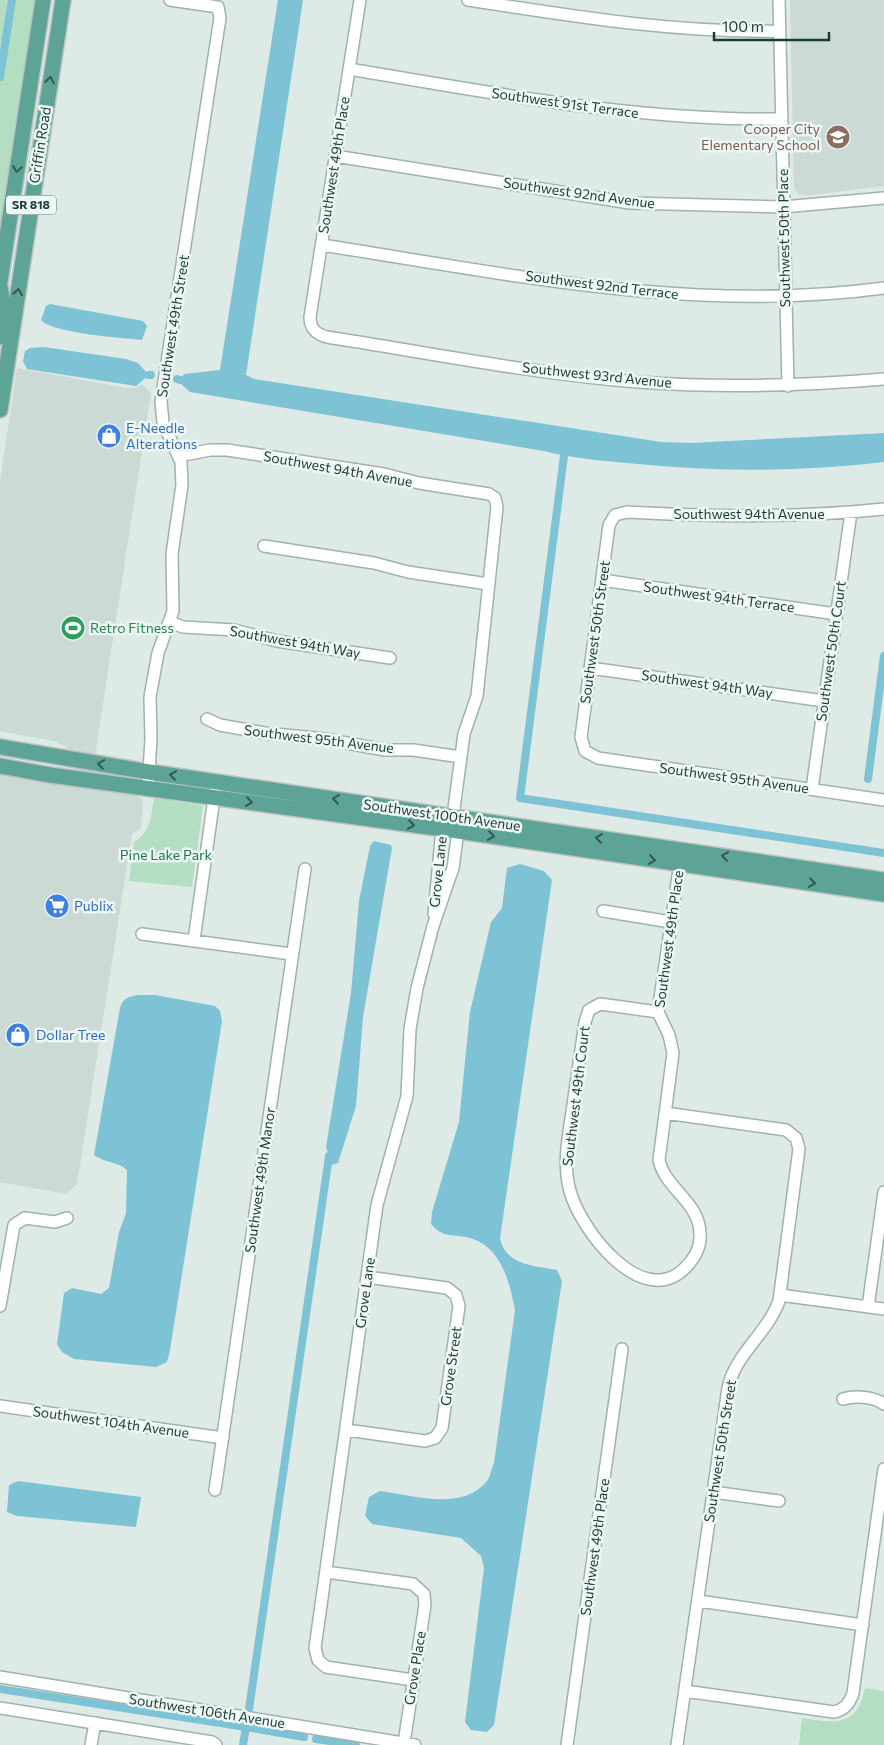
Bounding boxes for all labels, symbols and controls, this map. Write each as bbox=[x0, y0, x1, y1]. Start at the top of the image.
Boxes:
scale bar bbox=[714, 10, 829, 42]
text: 100 m bbox=[722, 17, 764, 35]
one-way arrow bbox=[45, 75, 55, 84]
street label: Southwest 91st Terrace bbox=[490, 84, 640, 121]
street label: Southwest 49th Place bbox=[314, 95, 353, 235]
street label: Griffin Road bbox=[25, 105, 54, 184]
place label: Cooper City Elementary School bbox=[701, 120, 820, 153]
school or university icon: Cooper City Elementary School bbox=[825, 124, 851, 150]
one-way arrow bbox=[12, 166, 23, 174]
street label: Southwest 50th Place bbox=[774, 169, 793, 307]
street label: Southwest 92nd Avenue bbox=[502, 173, 656, 212]
road number: SR 818 bbox=[6, 196, 56, 214]
street label: Southwest 49th Street bbox=[153, 253, 192, 398]
street label: Southwest 92nd Terrace bbox=[525, 267, 680, 302]
one-way arrow bbox=[12, 288, 22, 297]
street label: Southwest 93rd Avenue bbox=[521, 358, 673, 391]
place label: E-Needle Alterations bbox=[126, 419, 197, 452]
shop icon: E-Needle Alterations bbox=[96, 423, 122, 449]
street label: Southwest 94th Avenue bbox=[262, 447, 414, 490]
street label: Southwest 94th Avenue bbox=[673, 505, 825, 522]
street label: Southwest 50th Street bbox=[576, 559, 613, 705]
street label: Southwest 94th Terrace bbox=[642, 577, 796, 616]
street label: Southwest 50th Court bbox=[812, 579, 849, 722]
sports icon: Retro Fitness bbox=[60, 615, 86, 641]
place label: Retro Fitness bbox=[90, 619, 174, 636]
street label: Southwest 94th Way bbox=[228, 622, 362, 661]
street label: Southwest 94th Way bbox=[640, 666, 774, 701]
street label: Southwest 95th Avenue bbox=[243, 721, 395, 756]
street label: Southwest 95th Avenue bbox=[658, 759, 810, 796]
one-way arrow bbox=[97, 760, 106, 770]
one-way arrow bbox=[168, 770, 176, 781]
one-way arrow bbox=[331, 794, 339, 805]
street label: Southwest 100th Avenue bbox=[362, 795, 522, 834]
one-way arrow bbox=[244, 797, 253, 807]
one-way arrow bbox=[407, 819, 416, 829]
one-way arrow bbox=[487, 830, 495, 841]
one-way arrow bbox=[595, 833, 604, 843]
street label: Grove Lane bbox=[425, 836, 450, 908]
park label: Pine Lake Park bbox=[120, 846, 213, 863]
one-way arrow bbox=[721, 852, 730, 862]
one-way arrow bbox=[647, 854, 656, 864]
street label: Southwest 49th Place bbox=[650, 869, 687, 1009]
one-way arrow bbox=[808, 878, 817, 888]
supermarket icon: Publix bbox=[44, 893, 70, 919]
place label: Publix bbox=[74, 897, 114, 914]
shop icon: Dollar Tree bbox=[5, 1022, 31, 1048]
street label: Southwest 49th Court bbox=[558, 1024, 593, 1167]
place label: Dollar Tree bbox=[36, 1026, 105, 1043]
street label: Southwest 49th Manor bbox=[241, 1106, 278, 1254]
street label: Grove Lane bbox=[351, 1256, 378, 1330]
street label: Grove Street bbox=[436, 1325, 465, 1407]
street label: Southwest 50th Street bbox=[700, 1378, 739, 1524]
street label: Southwest 104th Avenue bbox=[32, 1402, 190, 1441]
street label: Southwest 49th Place bbox=[576, 1477, 613, 1617]
street label: Grove Place bbox=[400, 1630, 429, 1706]
street label: Southwest 106th Avenue bbox=[128, 1690, 286, 1731]

